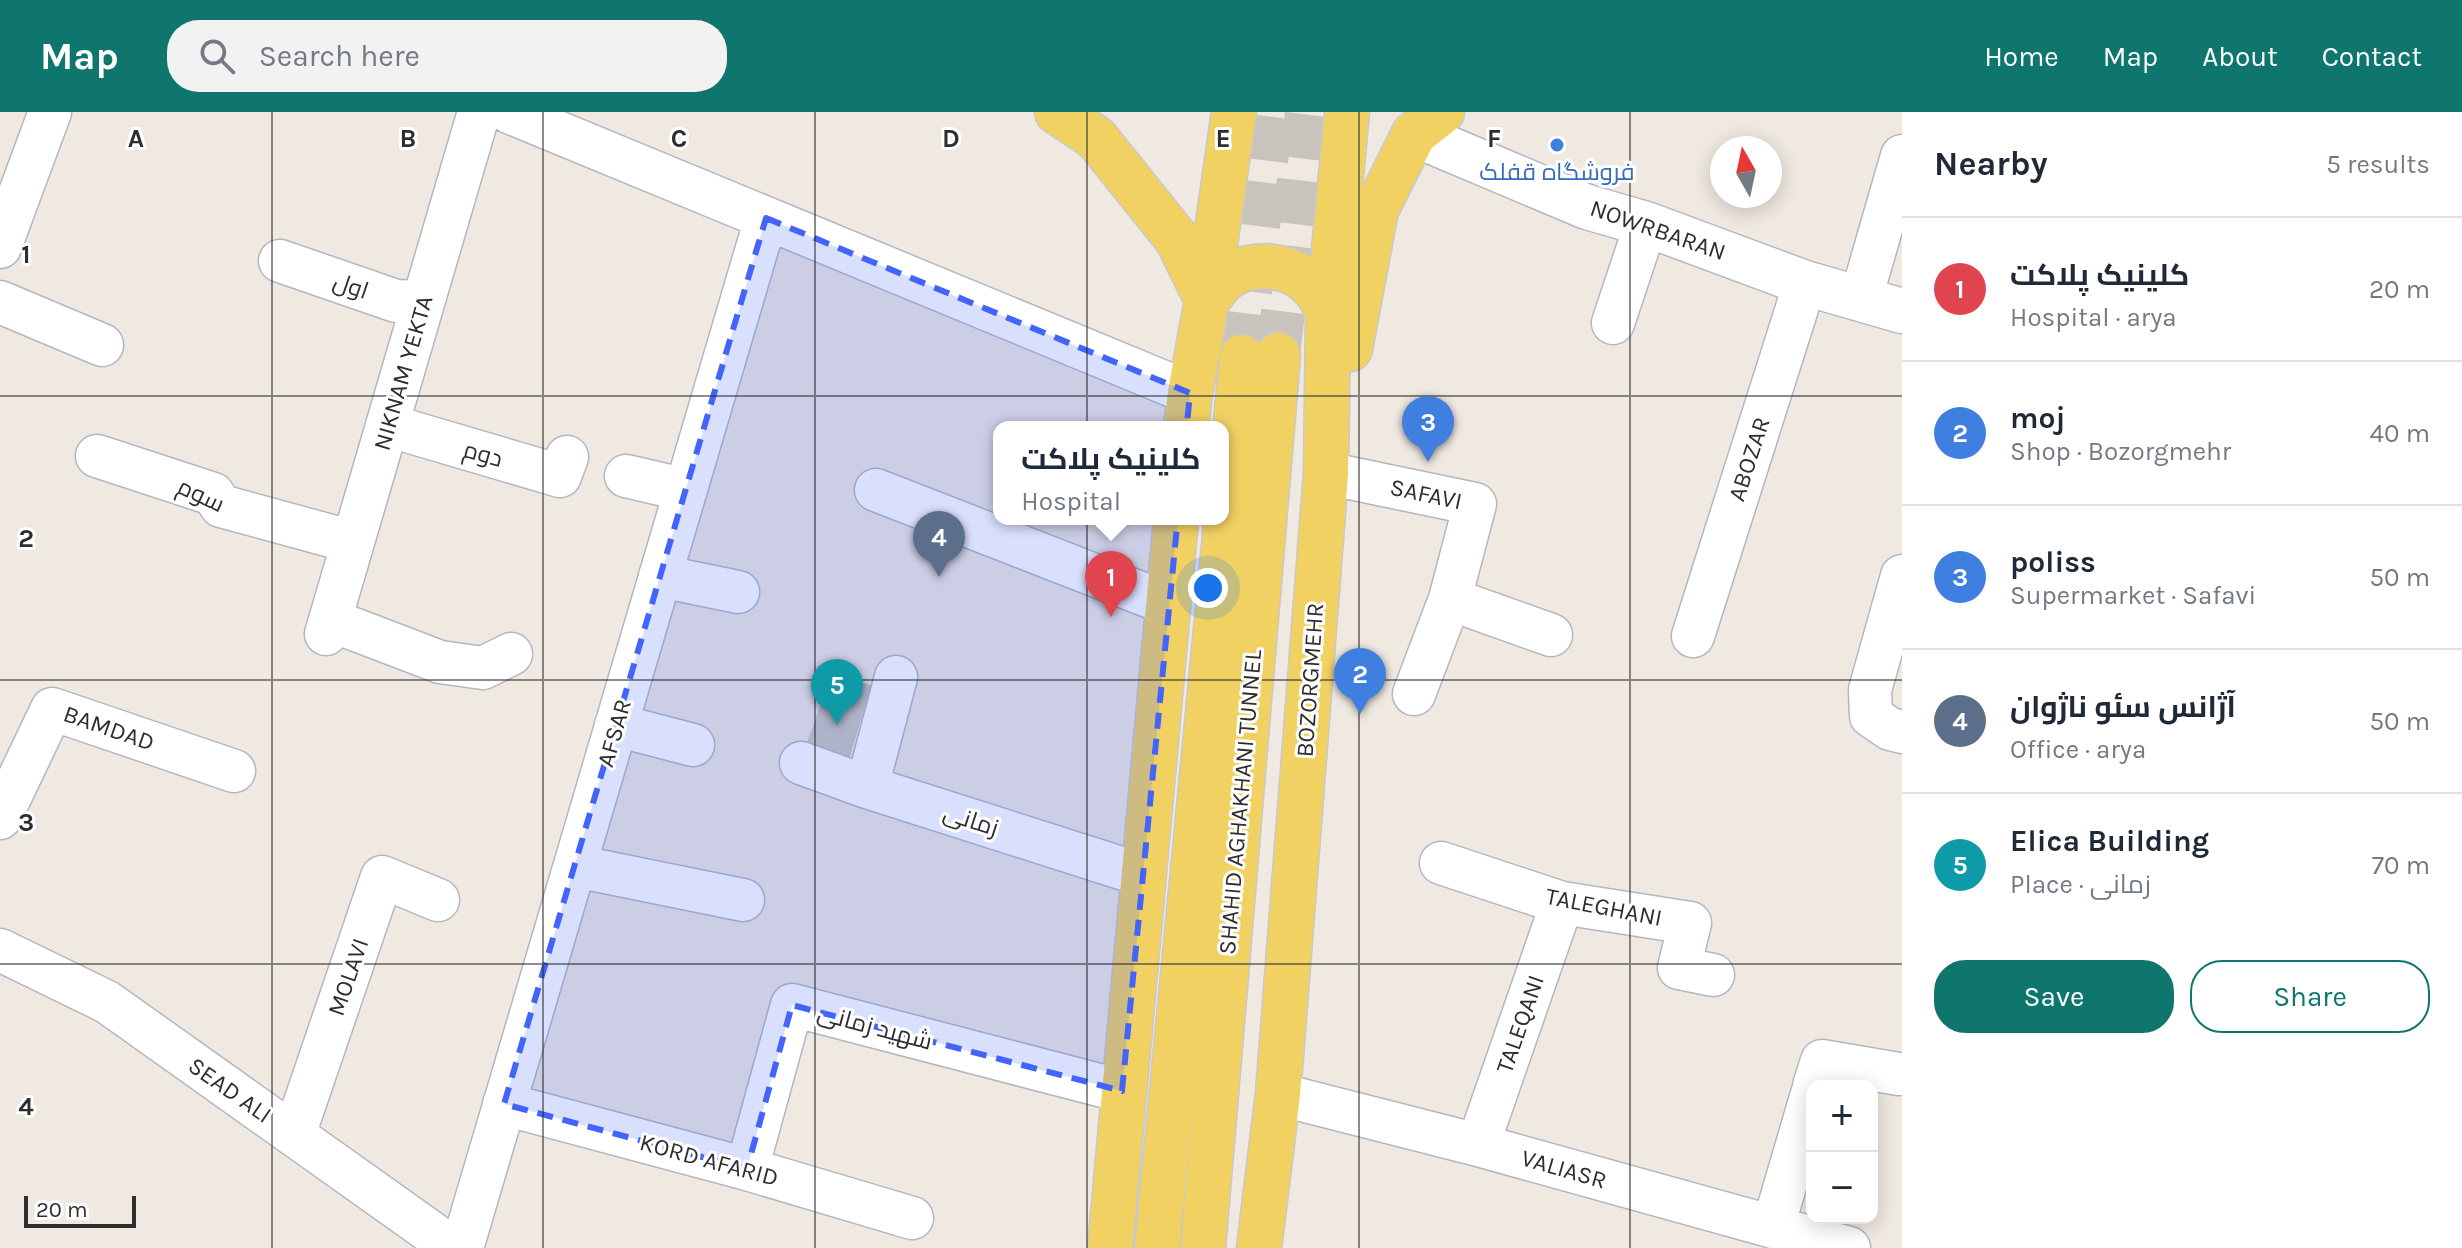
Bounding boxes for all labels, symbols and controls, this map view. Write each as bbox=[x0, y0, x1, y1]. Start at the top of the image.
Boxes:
search box bbox=[167, 20, 727, 92]
text: Map bbox=[40, 34, 119, 79]
icon: search bbox=[195, 34, 239, 78]
text: Search here bbox=[259, 38, 420, 74]
text: Home bbox=[1984, 40, 2059, 73]
text: Map bbox=[2103, 40, 2158, 73]
text: About bbox=[2202, 40, 2278, 73]
text: Contact bbox=[2322, 40, 2422, 73]
text: A bbox=[128, 123, 144, 154]
text: B bbox=[400, 123, 416, 154]
text: C bbox=[671, 123, 687, 154]
text: D bbox=[942, 123, 960, 154]
text: E bbox=[1215, 123, 1231, 154]
text: F bbox=[1487, 123, 1501, 154]
marker: فروشگاه قفلک bbox=[1548, 136, 1566, 154]
north arrow bbox=[1710, 136, 1782, 208]
text: Nearby bbox=[1934, 144, 2048, 184]
text: 5 results bbox=[2326, 149, 2430, 180]
place label: فروشگاه قفلک bbox=[1479, 158, 1635, 186]
street label: NOWRBARAN bbox=[1586, 194, 1730, 266]
text: 1 bbox=[21, 239, 31, 270]
text: کلینیک پلاکت bbox=[2010, 257, 2189, 293]
street label: اول bbox=[330, 267, 372, 305]
text: 1 bbox=[1955, 274, 1965, 305]
text: 20 m bbox=[2369, 274, 2430, 305]
street label: NIKNAM YEKTA bbox=[367, 292, 439, 454]
text: Hospital · arya bbox=[2010, 302, 2177, 333]
pin: 3 bbox=[1402, 396, 1454, 462]
text: moj bbox=[2010, 400, 2066, 436]
street label: ABOZAR bbox=[1722, 413, 1776, 505]
text: 2 bbox=[1952, 418, 1968, 449]
text: 40 m bbox=[2370, 418, 2430, 449]
popup bbox=[993, 421, 1229, 525]
street label: دوم bbox=[460, 435, 506, 475]
text: Shop · Bozorgmehr bbox=[2010, 436, 2231, 467]
text: کلینیک پلاکت bbox=[1021, 441, 1201, 477]
street label: سوم bbox=[172, 472, 229, 520]
street label: SAFAVI bbox=[1387, 473, 1465, 515]
text: Hospital bbox=[1021, 486, 1121, 517]
pin: 4 bbox=[913, 511, 965, 577]
text: 2 bbox=[18, 523, 34, 554]
text: poliss bbox=[2010, 544, 2096, 580]
pin: 1 bbox=[1085, 551, 1137, 617]
text: 3 bbox=[1952, 562, 1968, 593]
text: 50 m bbox=[2369, 562, 2430, 593]
your location bbox=[1188, 568, 1228, 608]
text: Supermarket · Safavi bbox=[2010, 580, 2256, 611]
street label: BOZORGMEHR bbox=[1291, 602, 1329, 758]
street label: SHAHID AGHAKHANI TUNNEL bbox=[1213, 647, 1267, 956]
pin: 2 bbox=[1334, 648, 1386, 714]
pin: 5 bbox=[811, 659, 863, 725]
text: آژانس سئو ناژوان bbox=[2010, 689, 2236, 725]
street label: AFSAR bbox=[591, 696, 637, 770]
street label: BAMDAD bbox=[60, 699, 158, 757]
text: 4 bbox=[1952, 706, 1968, 737]
text: 50 m bbox=[2369, 706, 2430, 737]
text: Office · arya bbox=[2010, 734, 2146, 765]
street label: زمانی bbox=[940, 798, 1002, 842]
text: 3 bbox=[18, 807, 34, 838]
text: Elica Building bbox=[2010, 823, 2209, 859]
text: 5 bbox=[1952, 850, 1968, 881]
text: 70 m bbox=[2372, 850, 2430, 881]
text: Place · زمانی bbox=[2010, 869, 2151, 900]
street label: TALEGHANI bbox=[1543, 882, 1665, 932]
street label: MOLAVI bbox=[322, 934, 374, 1020]
button: Save bbox=[1934, 960, 2174, 1033]
button: Share bbox=[2190, 960, 2430, 1033]
street label: TALEQANI bbox=[1490, 971, 1550, 1077]
street label: شهید زمانی bbox=[815, 998, 935, 1056]
street label: SEAD ALI bbox=[183, 1051, 277, 1129]
map controls bbox=[1806, 1080, 1878, 1224]
button: + bbox=[1806, 1080, 1878, 1152]
text: 4 bbox=[18, 1091, 34, 1122]
street label: KORD AFARID bbox=[637, 1128, 781, 1192]
street label: VALIASR bbox=[1518, 1143, 1610, 1195]
button: − bbox=[1806, 1152, 1878, 1224]
scale bar bbox=[24, 1192, 136, 1228]
text: 20 m bbox=[36, 1197, 88, 1223]

